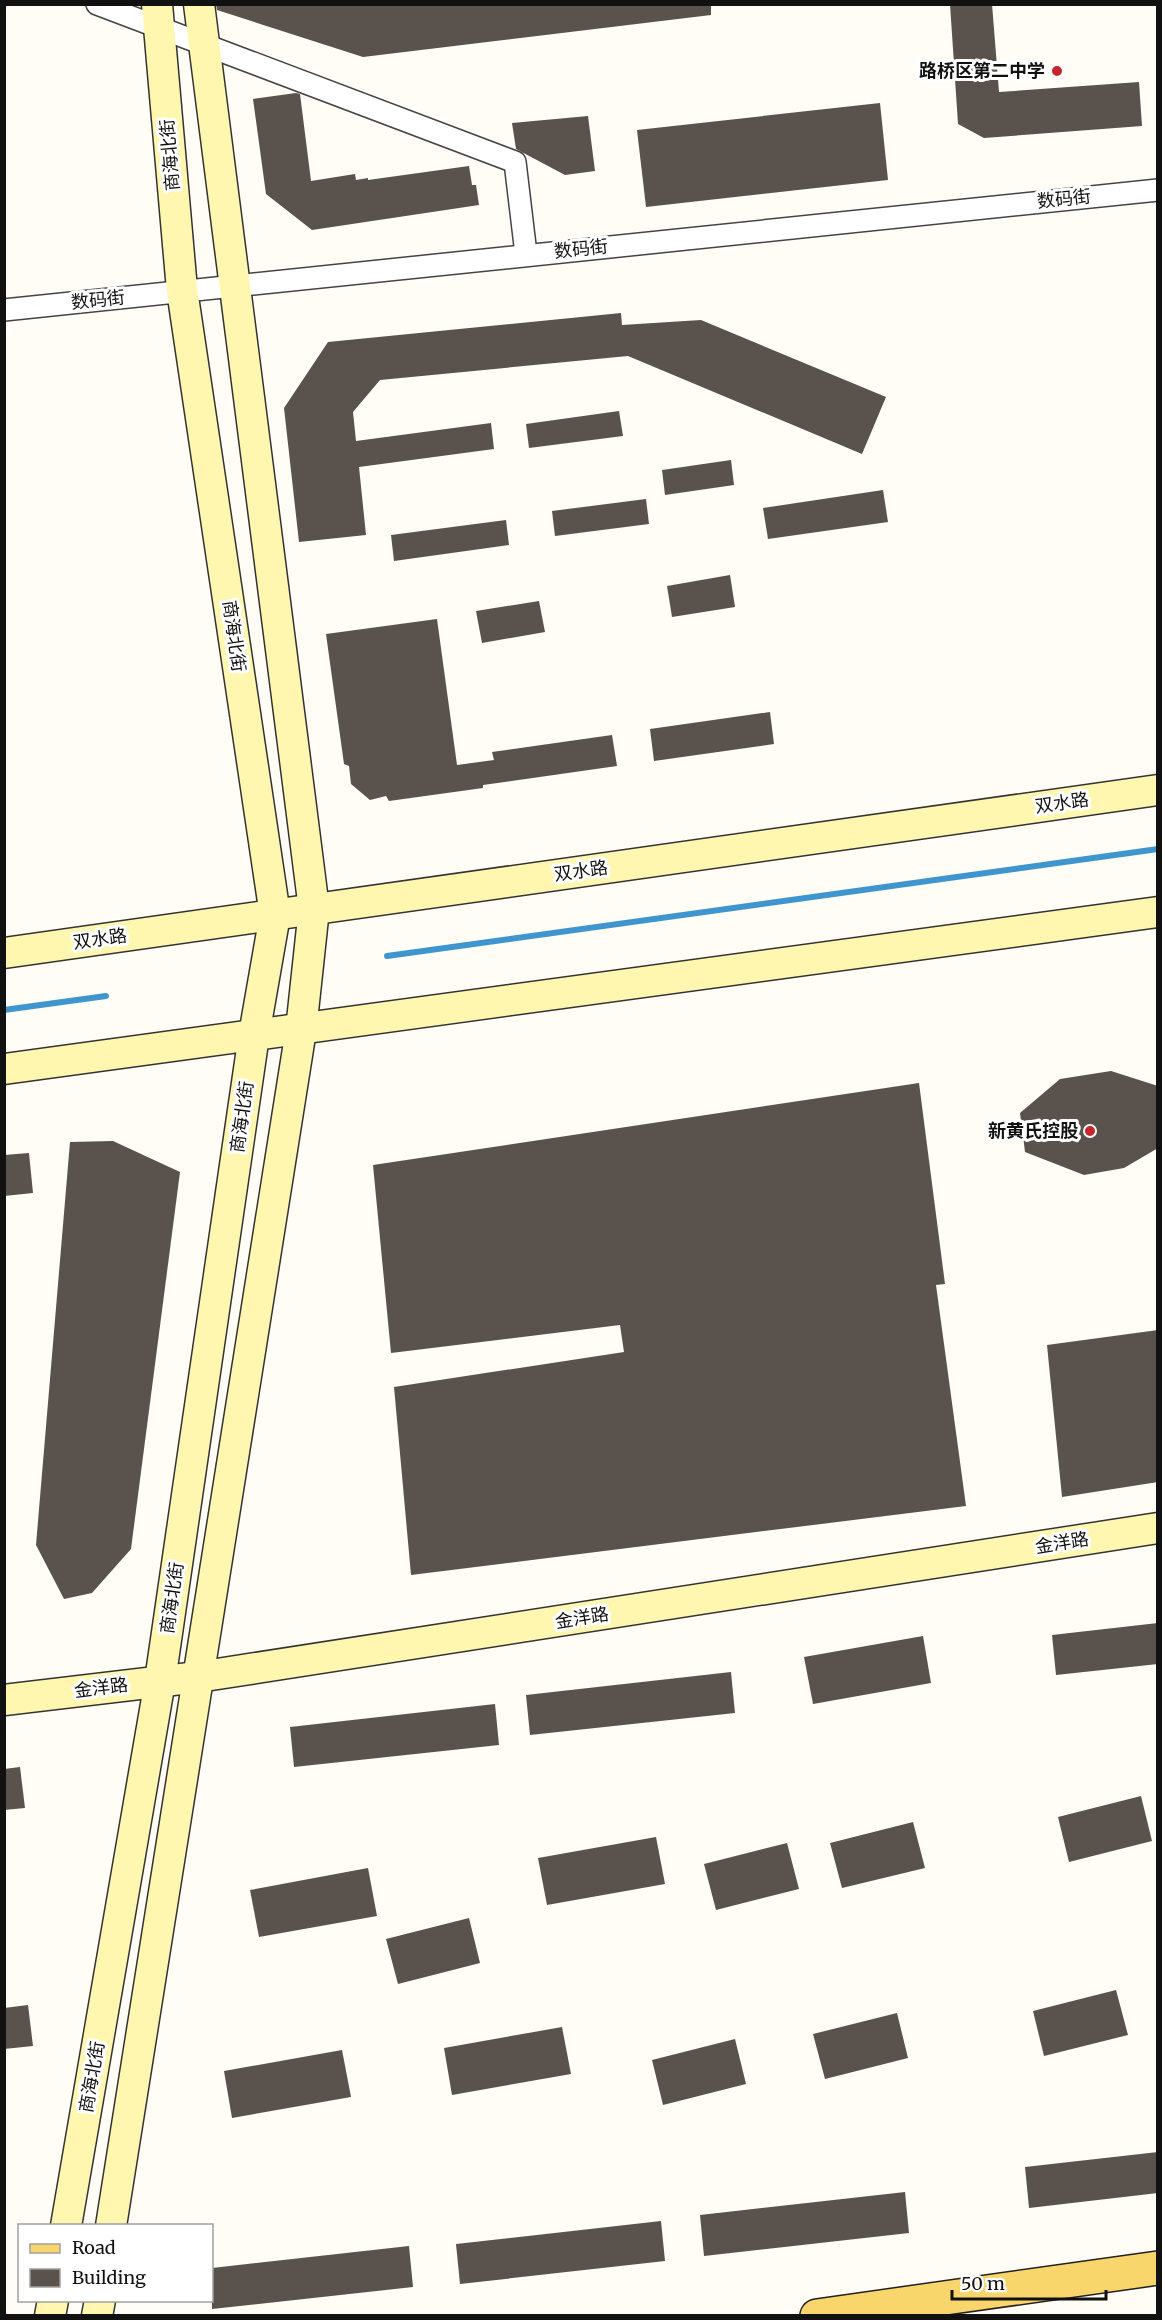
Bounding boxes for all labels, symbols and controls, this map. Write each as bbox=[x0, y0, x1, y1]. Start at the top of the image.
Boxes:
place label: 路桥区第二中学 bbox=[919, 59, 1045, 82]
marker: 路桥区第二中学 bbox=[1050, 64, 1064, 78]
street label: 商海北街 bbox=[155, 118, 184, 192]
street label: 数码街 bbox=[1036, 184, 1092, 213]
street label: 数码街 bbox=[553, 234, 609, 263]
street label: 数码街 bbox=[70, 285, 126, 314]
street label: 商海北街 bbox=[218, 599, 251, 673]
street label: 双水路 bbox=[1034, 787, 1090, 818]
street label: 双水路 bbox=[553, 855, 609, 886]
street label: 双水路 bbox=[72, 923, 128, 954]
street label: 商海北街 bbox=[225, 1080, 258, 1154]
place label: 新黄氏控股 bbox=[988, 1119, 1079, 1142]
marker: 新黄氏控股 bbox=[1083, 1124, 1097, 1138]
street label: 金洋路 bbox=[1033, 1527, 1090, 1558]
street label: 商海北街 bbox=[155, 1561, 188, 1635]
street label: 金洋路 bbox=[553, 1602, 610, 1633]
street label: 金洋路 bbox=[73, 1673, 129, 1702]
street label: 商海北街 bbox=[74, 2039, 109, 2114]
legend bbox=[18, 2224, 213, 2302]
text: Road bbox=[72, 2236, 116, 2259]
scale bar bbox=[952, 2263, 1106, 2301]
text: Building bbox=[72, 2266, 146, 2289]
text: 50 m bbox=[961, 2272, 1005, 2295]

